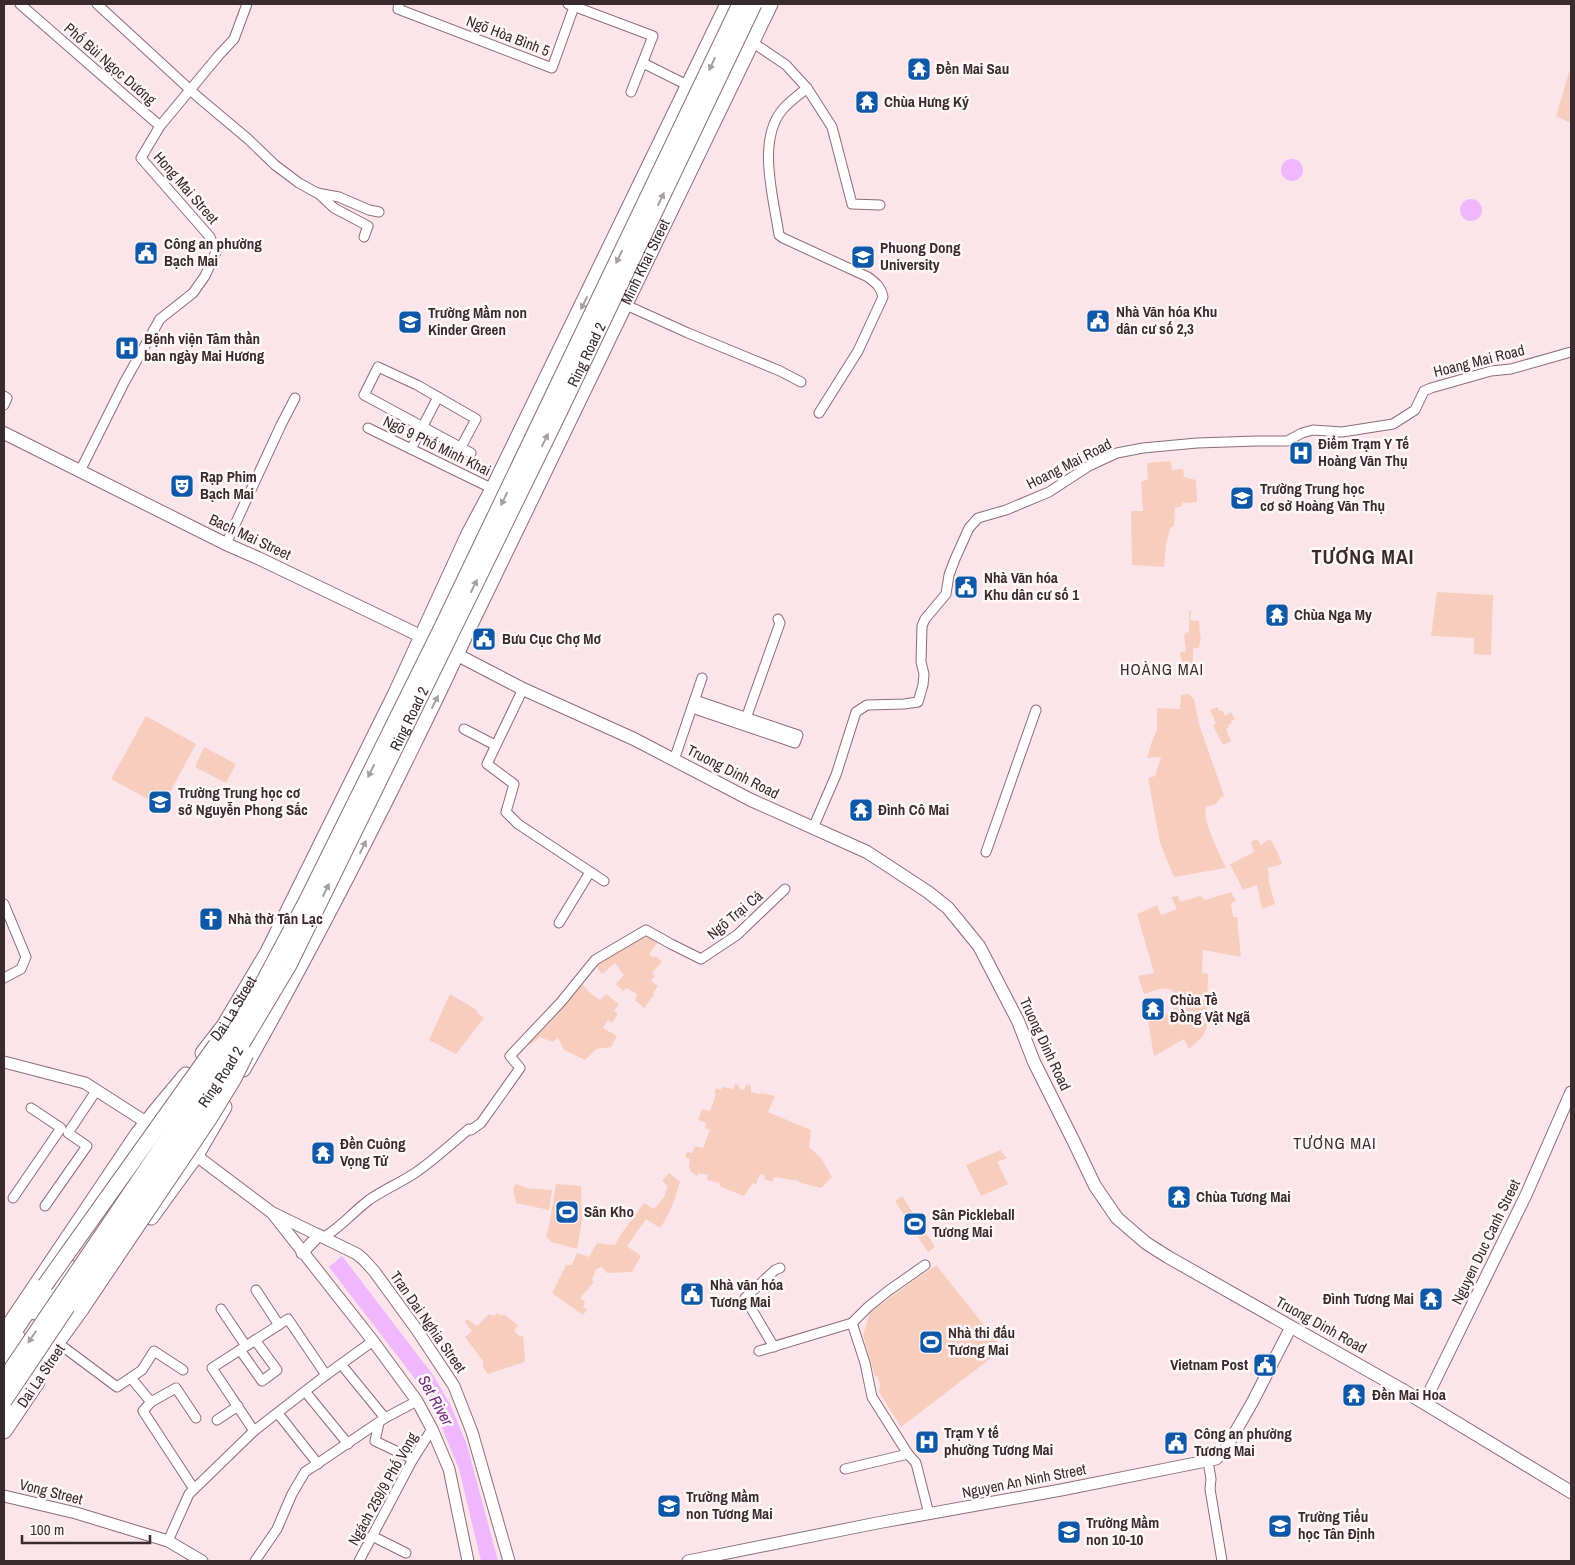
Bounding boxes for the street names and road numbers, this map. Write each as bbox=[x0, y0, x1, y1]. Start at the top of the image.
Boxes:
street label: Ngõ Hòa Bình 5 bbox=[464, 10, 553, 61]
street label: Phố Bùi Ngọc Dương bbox=[60, 18, 161, 110]
street label: Hong Mai Street bbox=[149, 147, 224, 229]
street label: Minh Khai Street bbox=[615, 215, 675, 308]
street label: Ring Road 2 bbox=[562, 319, 611, 390]
street label: Hoang Mai Road bbox=[1431, 339, 1527, 382]
street label: Ngõ 9 Phố Minh Khai bbox=[380, 410, 495, 481]
street label: Hoang Mai Road bbox=[1023, 433, 1115, 494]
street label: Bach Mai Street bbox=[206, 508, 295, 565]
street label: Ring Road 2 bbox=[384, 683, 434, 754]
street label: Truong Dinh Road bbox=[684, 739, 783, 804]
street label: Ngõ Trại Cá bbox=[703, 885, 767, 944]
street label: Dai La Street bbox=[205, 972, 262, 1045]
street label: Truong Dinh Road bbox=[1015, 994, 1076, 1094]
street label: Ring Road 2 bbox=[193, 1042, 248, 1111]
street label: Nguyen Duc Canh Street bbox=[1446, 1175, 1525, 1308]
street label: Tran Dai Nghia Street bbox=[385, 1267, 472, 1377]
street label: Truong Dinh Road bbox=[1272, 1291, 1370, 1358]
street label: Dai La Street bbox=[12, 1339, 70, 1412]
street label: Ngách 259/9 Phố Vọng bbox=[343, 1428, 422, 1549]
street label: Nguyen An Ninh Street bbox=[960, 1458, 1088, 1503]
street label: Vong Street bbox=[17, 1474, 85, 1510]

